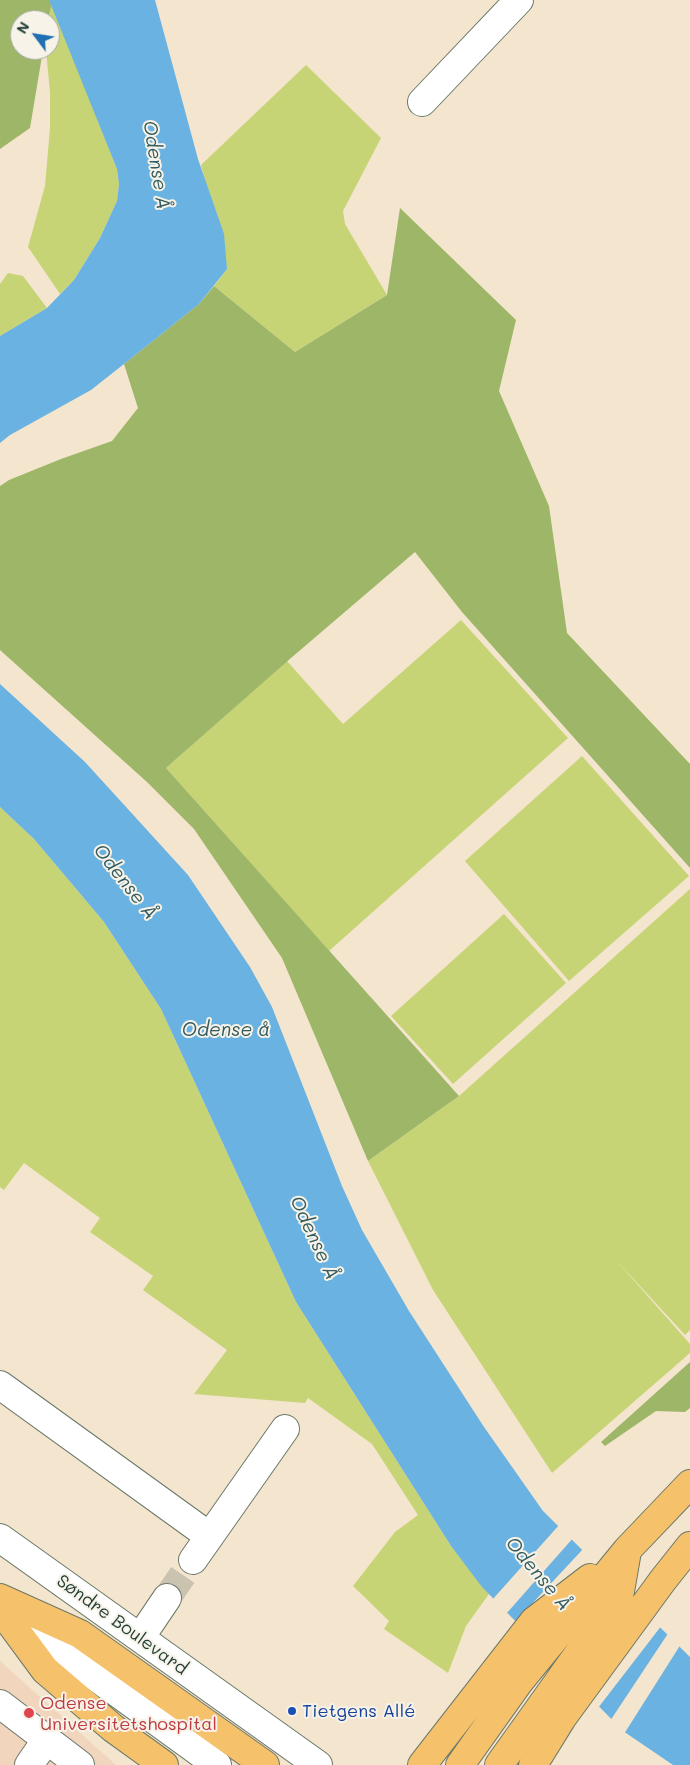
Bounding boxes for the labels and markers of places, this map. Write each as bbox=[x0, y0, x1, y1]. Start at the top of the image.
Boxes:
place label: Odense Universitetshospital bbox=[40, 1692, 217, 1735]
place label: Tietgens Allé bbox=[302, 1700, 415, 1722]
marker: Tietgens Allé bbox=[286, 1705, 298, 1717]
marker: Odense Universitetshospital bbox=[22, 1706, 36, 1720]

